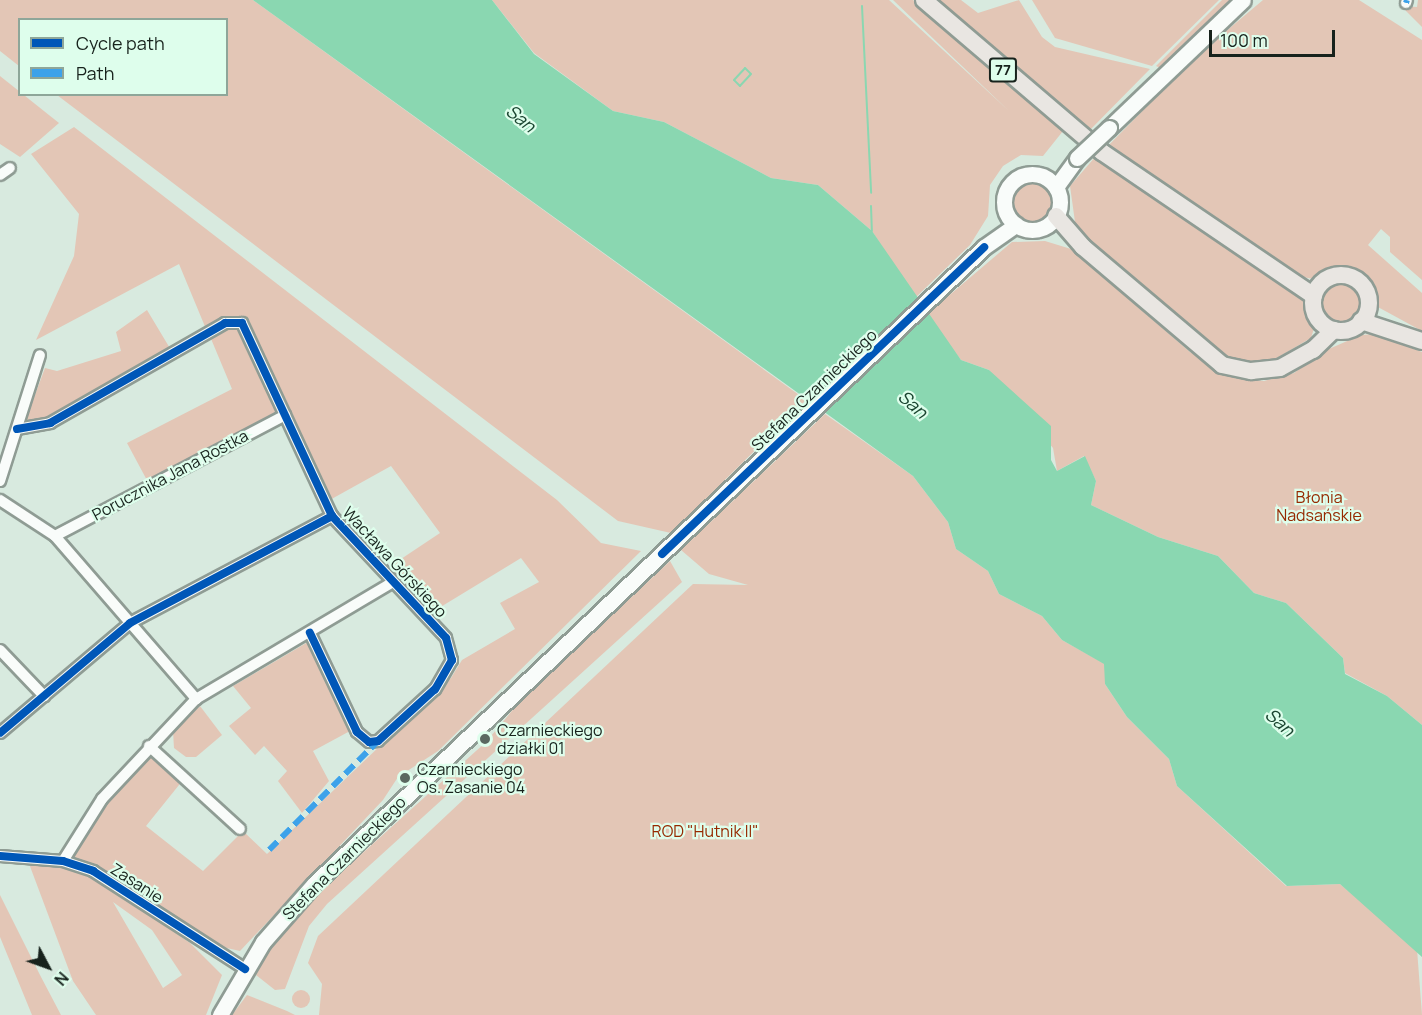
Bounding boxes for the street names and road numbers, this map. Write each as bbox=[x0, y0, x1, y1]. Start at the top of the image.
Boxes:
road number: 77 bbox=[988, 58, 1018, 82]
street label: Stefana Czarnieckiego bbox=[747, 325, 881, 455]
street label: Porucznika Jana Rostka bbox=[89, 426, 251, 524]
street label: Wacława Górskiego bbox=[339, 503, 451, 621]
street label: Stefana Czarnieckiego bbox=[278, 792, 410, 924]
street label: Zasanie bbox=[107, 859, 167, 907]

